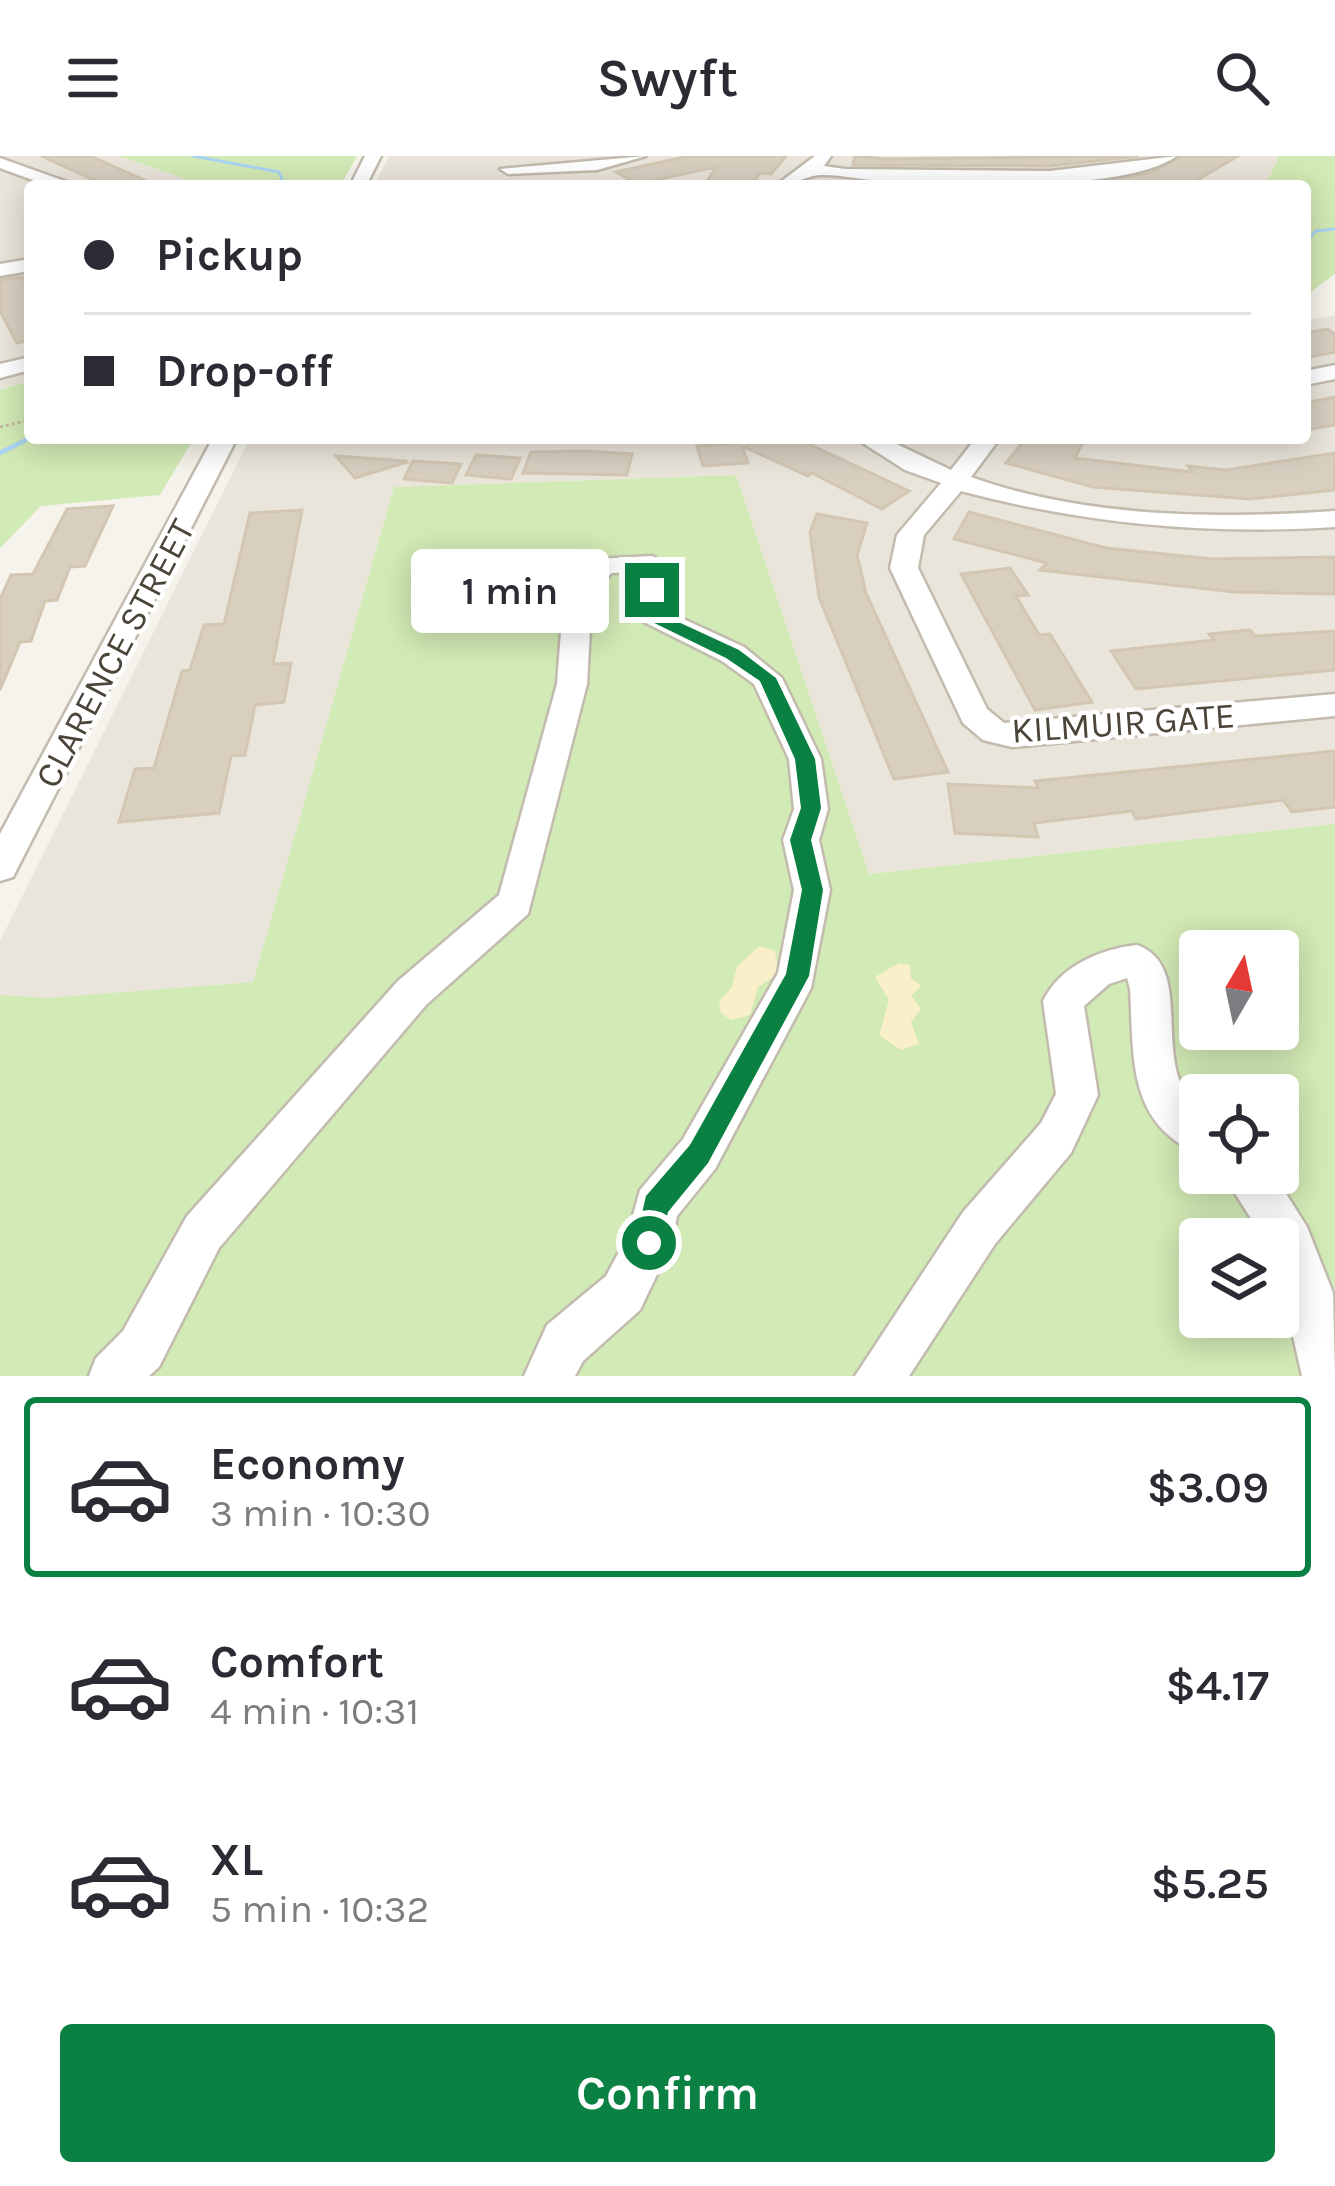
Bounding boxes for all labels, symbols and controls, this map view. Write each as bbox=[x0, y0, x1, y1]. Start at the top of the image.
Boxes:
icon: menu bbox=[60, 45, 126, 111]
icon: search bbox=[1209, 45, 1275, 111]
text: Swyft bbox=[597, 46, 738, 110]
text: Pickup bbox=[156, 229, 303, 281]
text: Drop-off bbox=[156, 345, 333, 397]
street label: CLARENCE STREET bbox=[26, 512, 203, 795]
callout: 1 min bbox=[412, 548, 610, 632]
route end bbox=[625, 563, 679, 617]
text: 1 min bbox=[462, 568, 558, 614]
street label: KILMUIR GATE bbox=[1010, 694, 1236, 752]
north arrow bbox=[1179, 930, 1299, 1050]
map controls bbox=[1179, 930, 1299, 1338]
button: locate bbox=[1179, 1074, 1299, 1194]
route start bbox=[622, 1216, 676, 1270]
button: layers bbox=[1179, 1218, 1299, 1338]
icon: car bbox=[66, 1433, 174, 1541]
text: Economy bbox=[210, 1438, 405, 1490]
text: $3.09 bbox=[1147, 1461, 1269, 1513]
text: 3 min · 10:30 bbox=[210, 1490, 431, 1536]
icon: car bbox=[66, 1631, 174, 1739]
text: Comfort bbox=[210, 1636, 384, 1688]
text: $4.17 bbox=[1165, 1659, 1269, 1711]
text: 4 min · 10:31 bbox=[210, 1688, 419, 1734]
icon: car bbox=[66, 1829, 174, 1937]
text: XL bbox=[210, 1834, 263, 1886]
text: $5.25 bbox=[1151, 1857, 1269, 1909]
text: 5 min · 10:32 bbox=[210, 1886, 429, 1932]
button: Confirm bbox=[60, 2024, 1275, 2162]

